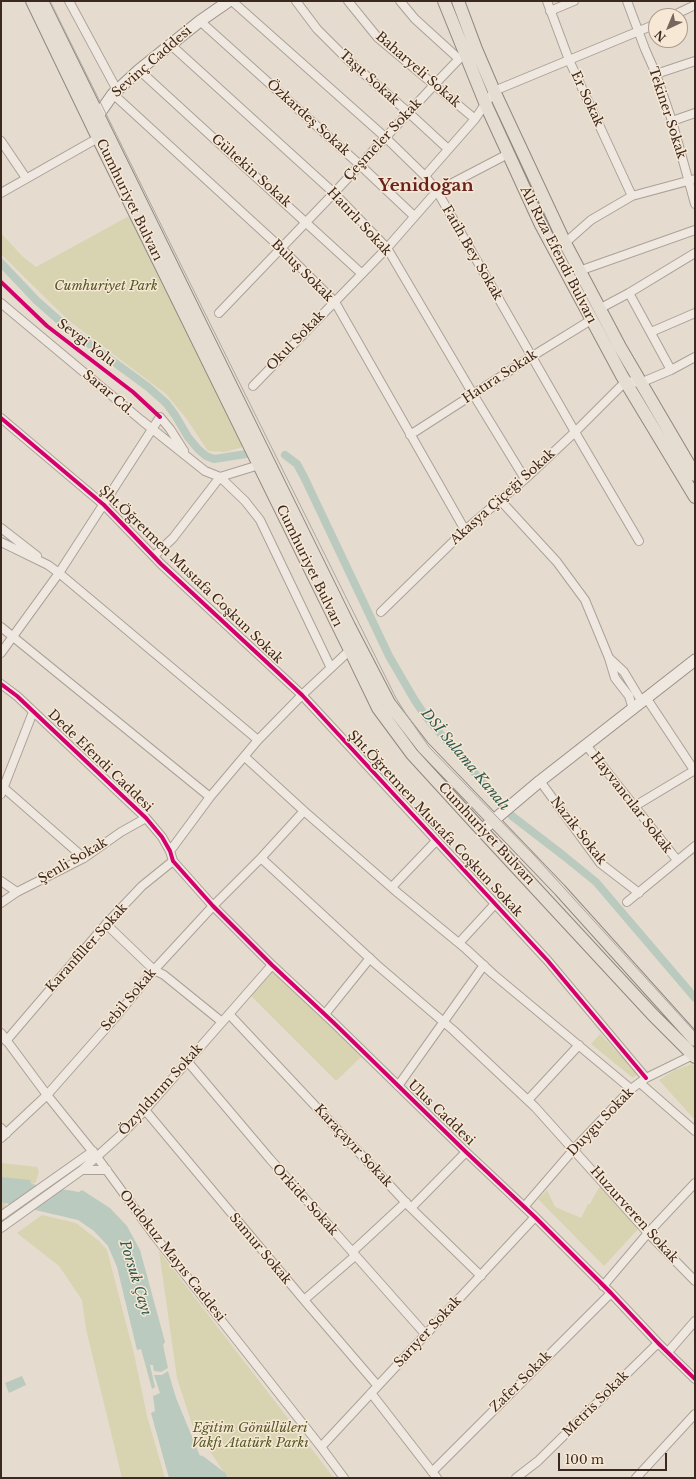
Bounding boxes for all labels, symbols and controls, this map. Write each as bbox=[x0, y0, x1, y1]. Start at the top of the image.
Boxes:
north arrow bbox=[648, 8, 688, 48]
street label: Sevinç Caddesi bbox=[109, 23, 195, 101]
text: N bbox=[652, 27, 669, 45]
street label: Baharyeli Sokak bbox=[372, 29, 464, 111]
street label: Taşıt Sokak bbox=[336, 47, 402, 109]
street label: Tekiner Sokak bbox=[645, 65, 689, 161]
street label: Er Sokak bbox=[567, 69, 607, 129]
street label: Özkardeş Sokak bbox=[263, 77, 353, 159]
street label: Çeşmeler Sokak bbox=[341, 96, 425, 184]
street label: Gültekin Sokak bbox=[208, 131, 294, 211]
street label: Cumhuriyet Bulvarı bbox=[93, 136, 165, 264]
district label: Yenidoğan bbox=[378, 176, 474, 196]
street label: Ali Rıza Efendi Bulvarı bbox=[517, 184, 599, 326]
street label: Hatırlı Sokak bbox=[324, 185, 394, 259]
street label: Fatih Bey Sokak bbox=[439, 203, 505, 303]
street label: Buluş Sokak bbox=[268, 237, 336, 305]
park label: Cumhuriyet Park bbox=[54, 278, 158, 294]
street label: Okul Sokak bbox=[264, 308, 328, 374]
street label: Sevgi Yolu bbox=[54, 316, 118, 370]
street label: Hatıra Sokak bbox=[460, 347, 540, 407]
street label: Sarar Cd. bbox=[79, 367, 137, 419]
street label: Akasya Çiçeği Sokak bbox=[447, 446, 559, 548]
street label: Şht.Öğretmen Mustafa Coşkun Sokak bbox=[96, 483, 286, 667]
street label: Cumhuriyet Bulvarı bbox=[273, 502, 345, 630]
water label: DSİ Sulama Kanalı bbox=[417, 706, 513, 814]
street label: Dede Efendi Caddesi bbox=[44, 707, 156, 815]
street label: Şht.Öğretmen Mustafa Coşkun Sokak bbox=[344, 728, 526, 920]
street label: Hayvancılar Sokak bbox=[587, 749, 675, 857]
street label: Cumhuriyet Bulvarı bbox=[435, 780, 537, 888]
street label: Nazik Sokak bbox=[547, 794, 609, 868]
street label: Şenli Sokak bbox=[36, 835, 110, 887]
street label: Karanfiller Sokak bbox=[43, 900, 131, 996]
street label: Sebil Sokak bbox=[98, 966, 160, 1034]
street label: Özyıldırım Sokak bbox=[116, 1041, 206, 1139]
street label: Ulus Caddesi bbox=[404, 1077, 478, 1149]
street label: Duygu Sokak bbox=[565, 1085, 637, 1159]
street label: Karaçayır Sokak bbox=[311, 1101, 395, 1191]
street label: Orkide Sokak bbox=[269, 1161, 341, 1239]
street label: Huzurveren Sokak bbox=[587, 1164, 681, 1266]
street label: Ondokuz Mayıs Caddesi bbox=[116, 1187, 228, 1325]
street label: Samur Sokak bbox=[226, 1210, 294, 1288]
water label: Porsuk Çayı bbox=[116, 1238, 154, 1318]
street label: Sarıyer Sokak bbox=[391, 1293, 465, 1371]
street label: Zafer Sokak bbox=[487, 1348, 555, 1416]
street label: Metris Sokak bbox=[560, 1368, 632, 1440]
park label: Eğitim Gönüllüleri Vakfı Atatürk Parkı bbox=[191, 1420, 309, 1451]
scale bar bbox=[560, 1445, 669, 1471]
text: 100 m bbox=[565, 1452, 604, 1467]

